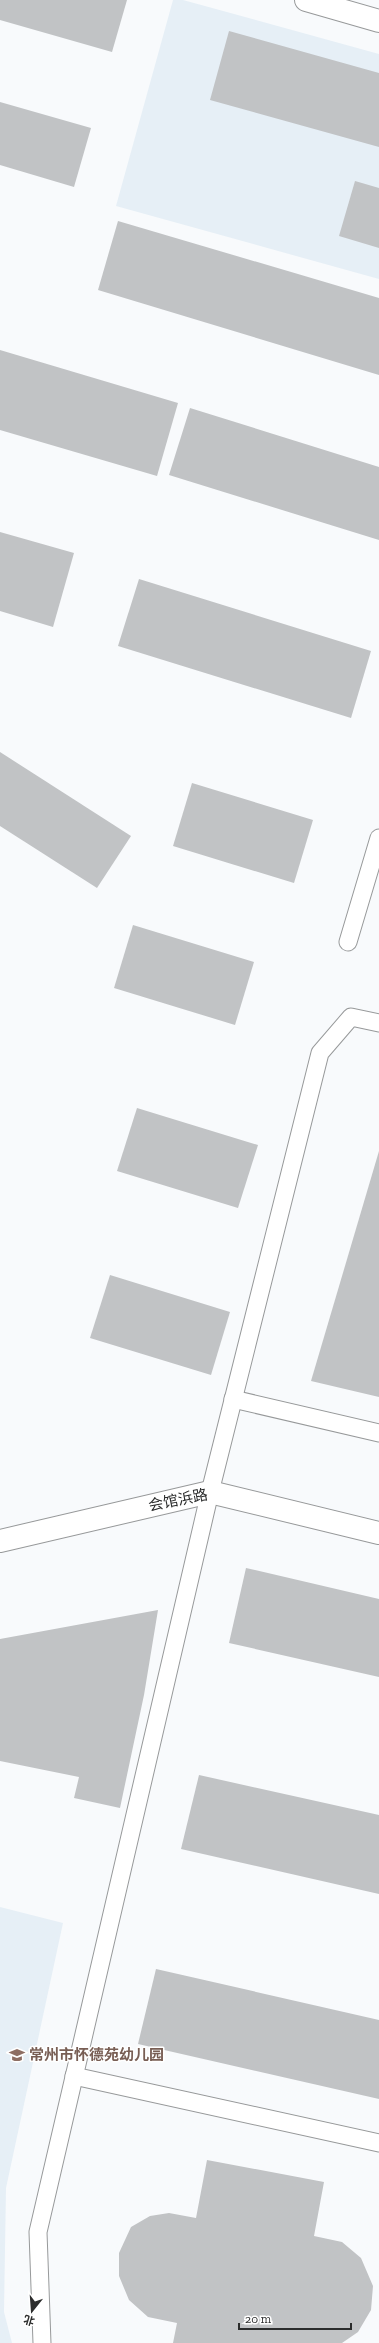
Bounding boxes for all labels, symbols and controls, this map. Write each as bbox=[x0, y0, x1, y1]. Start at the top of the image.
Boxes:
street label: 会馆浜路 bbox=[147, 1485, 209, 1515]
school or university icon: 常州市怀德苑幼儿园 bbox=[8, 2046, 26, 2064]
place label: 常州市怀德苑幼儿园 bbox=[29, 2046, 164, 2064]
north arrow bbox=[12, 2291, 52, 2331]
scale bar bbox=[239, 2305, 351, 2331]
text: 北 bbox=[22, 2312, 36, 2328]
text: 20 m bbox=[245, 2312, 272, 2326]

